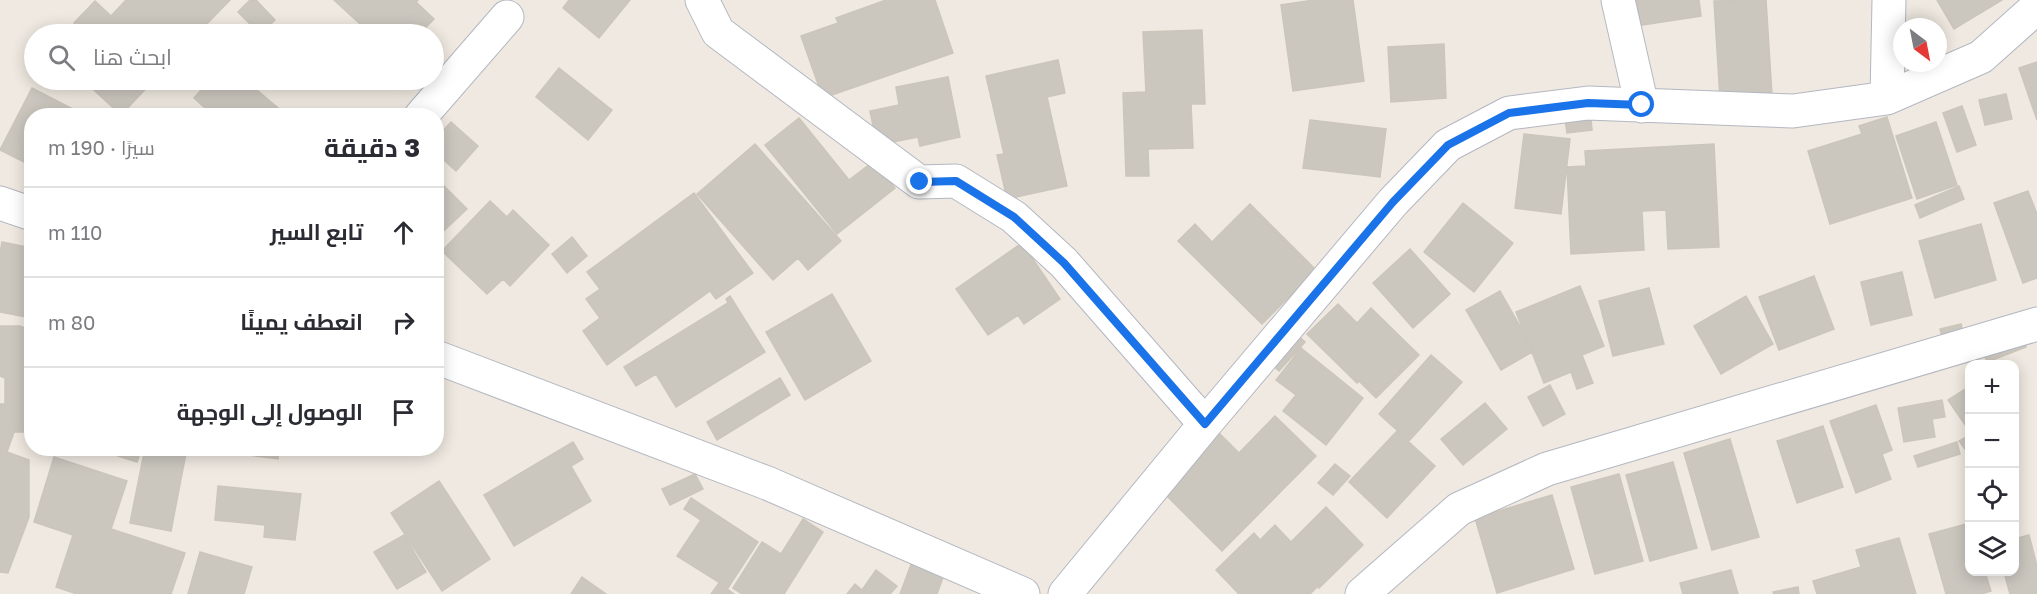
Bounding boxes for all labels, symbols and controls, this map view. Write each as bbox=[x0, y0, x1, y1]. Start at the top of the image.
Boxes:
north arrow bbox=[1893, 18, 1947, 72]
search box bbox=[24, 24, 444, 90]
icon: search bbox=[45, 41, 78, 74]
text: ابحث هنا bbox=[93, 43, 172, 70]
route start bbox=[1628, 91, 1654, 117]
text: 3 دقيقة bbox=[324, 132, 420, 163]
text: سيرًا · 190 m bbox=[48, 135, 155, 159]
route end bbox=[906, 168, 932, 194]
icon: ahead bbox=[387, 216, 420, 249]
text: تابع السير bbox=[270, 218, 363, 245]
text: 110 m bbox=[48, 220, 103, 244]
icon: right bbox=[387, 306, 420, 339]
text: انعطف يمينًا bbox=[240, 308, 363, 335]
text: 80 m bbox=[48, 310, 95, 334]
map controls bbox=[1965, 360, 2019, 576]
button: + bbox=[1965, 360, 2019, 414]
icon: arrive bbox=[387, 396, 420, 429]
text: الوصول إلى الوجهة bbox=[177, 398, 363, 425]
button: − bbox=[1965, 414, 2019, 468]
button: locate bbox=[1965, 468, 2019, 522]
button: layers bbox=[1965, 522, 2019, 576]

